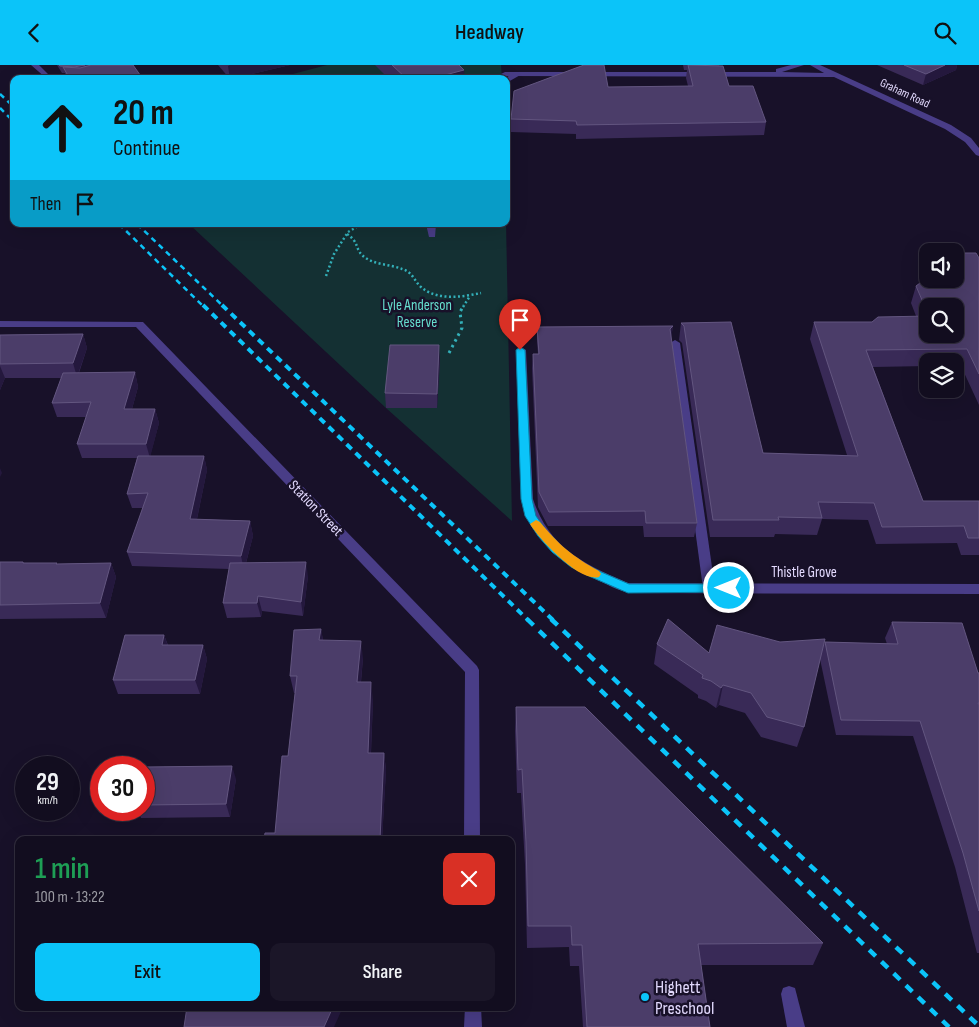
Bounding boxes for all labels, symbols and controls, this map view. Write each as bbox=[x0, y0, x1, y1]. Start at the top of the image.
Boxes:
icon: back bbox=[20, 19, 48, 47]
text: Headway bbox=[455, 19, 524, 46]
icon: search bbox=[931, 19, 959, 47]
street label: Graham Road bbox=[877, 75, 932, 112]
text: 20 m bbox=[113, 92, 174, 135]
icon: ahead bbox=[30, 95, 95, 160]
text: Continue bbox=[113, 135, 180, 162]
icon: arrive bbox=[71, 190, 99, 218]
text: Then bbox=[30, 193, 61, 216]
map controls bbox=[919, 243, 964, 398]
button: sound bbox=[919, 243, 964, 288]
park label: Lyle Anderson Reserve bbox=[382, 296, 452, 332]
button: search bbox=[919, 298, 964, 343]
pin bbox=[499, 299, 541, 350]
icon: arrive bbox=[506, 306, 534, 334]
button: layers bbox=[919, 353, 964, 398]
street label: Station Street bbox=[284, 476, 347, 541]
position arrow bbox=[702, 561, 754, 613]
street label: Thistle Grove bbox=[771, 563, 837, 582]
speed limit sign: 30 bbox=[90, 756, 155, 821]
text: 29 bbox=[36, 767, 59, 798]
text: km/h bbox=[37, 793, 58, 808]
text: 1 min bbox=[35, 851, 90, 887]
button: close bbox=[443, 853, 495, 905]
text: 100 m · 13:22 bbox=[35, 888, 105, 907]
button: Exit bbox=[35, 943, 260, 1001]
button: Share bbox=[270, 943, 495, 1001]
place label: Highett Preschool bbox=[655, 977, 714, 1019]
marker: Highett Preschool bbox=[639, 991, 651, 1003]

